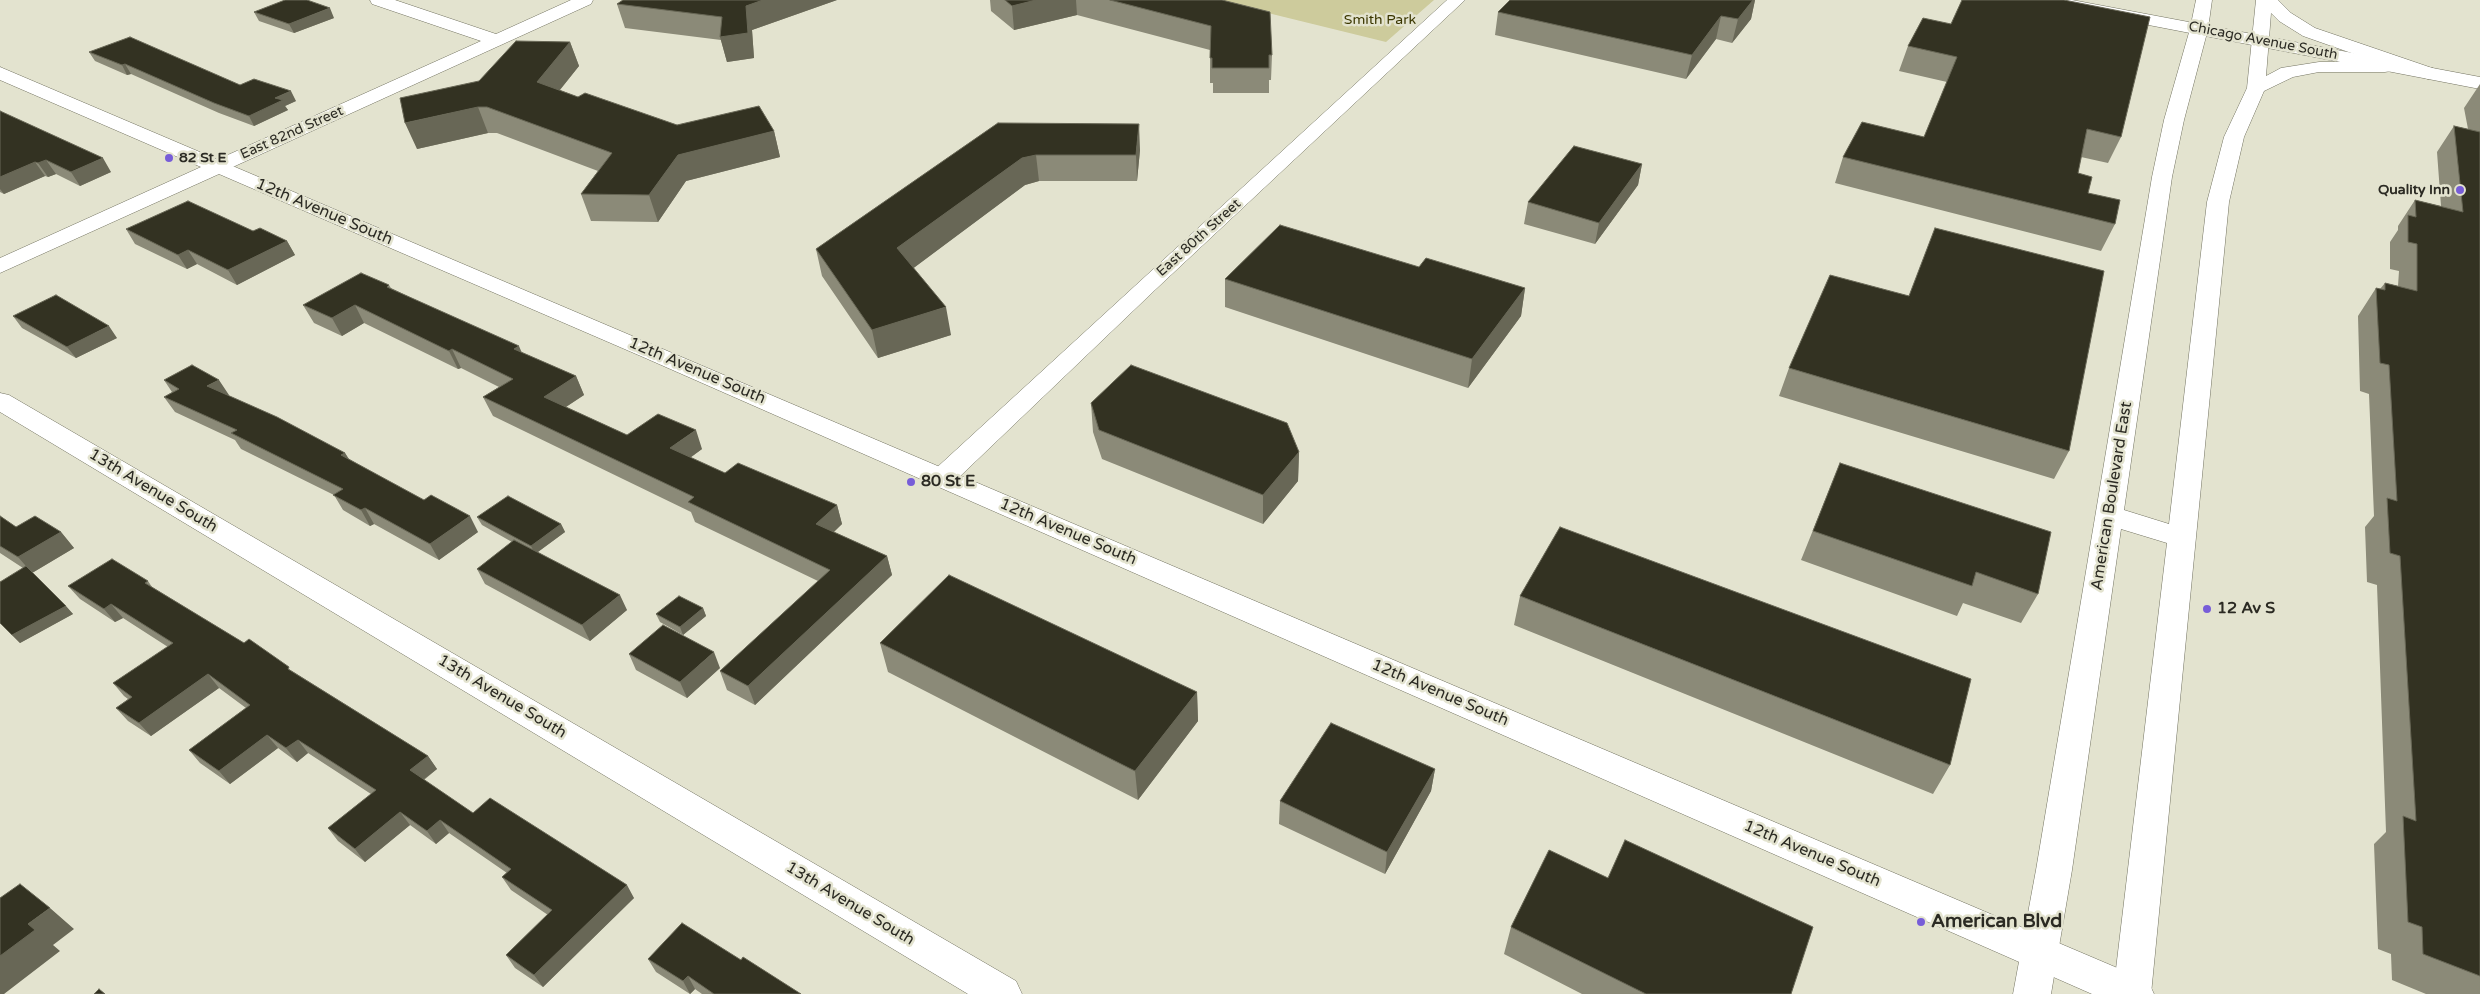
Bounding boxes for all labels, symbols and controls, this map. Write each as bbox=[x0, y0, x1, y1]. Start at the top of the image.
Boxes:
park label: Smith Park bbox=[1344, 12, 1416, 28]
street label: Chicago Avenue South bbox=[2187, 18, 2339, 64]
street label: East 82nd Street bbox=[238, 103, 346, 163]
place label: 82 St E bbox=[179, 150, 226, 166]
marker: 82 St E bbox=[163, 152, 175, 164]
street label: 12th Avenue South bbox=[253, 174, 395, 250]
place label: Quality Inn bbox=[2378, 182, 2450, 198]
marker: Quality Inn bbox=[2454, 184, 2466, 196]
street label: East 80th Street bbox=[1153, 196, 1245, 280]
street label: 12th Avenue South bbox=[626, 333, 768, 409]
street label: American Boulevard East bbox=[2088, 400, 2136, 592]
street label: 13th Avenue South bbox=[85, 445, 221, 537]
place label: 80 St E bbox=[921, 472, 975, 492]
marker: 80 St E bbox=[905, 476, 917, 488]
street label: 12th Avenue South bbox=[997, 494, 1139, 570]
place label: 12 Av S bbox=[2217, 599, 2275, 619]
marker: 12 Av S bbox=[2201, 603, 2213, 615]
street label: 13th Avenue South bbox=[434, 651, 570, 743]
street label: 12th Avenue South bbox=[1369, 655, 1511, 731]
street label: 12th Avenue South bbox=[1741, 816, 1883, 892]
street label: 13th Avenue South bbox=[782, 858, 918, 950]
place label: American Blvd bbox=[1931, 911, 2062, 933]
marker: American Blvd bbox=[1915, 916, 1927, 928]

